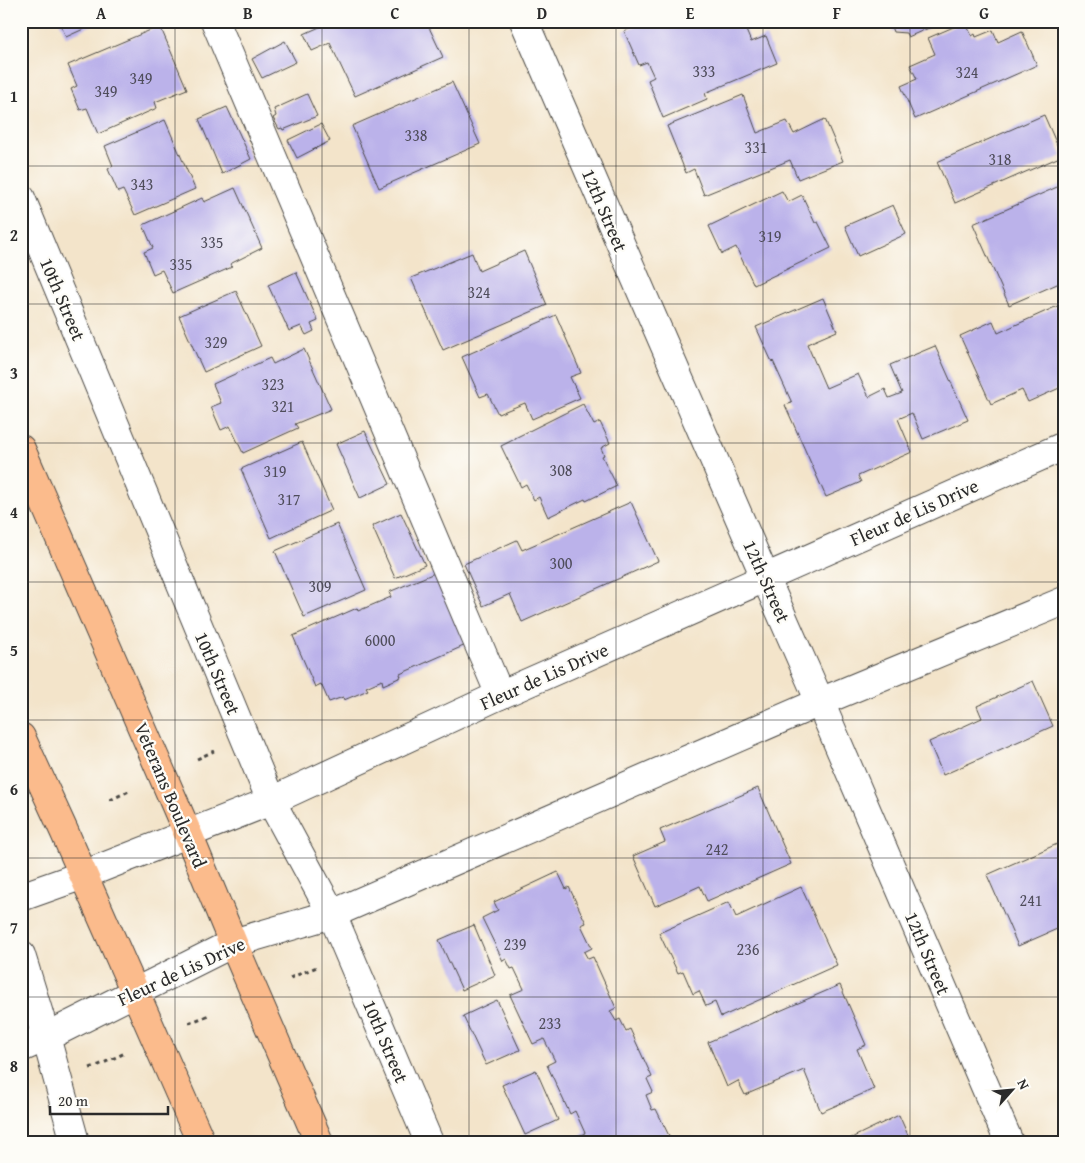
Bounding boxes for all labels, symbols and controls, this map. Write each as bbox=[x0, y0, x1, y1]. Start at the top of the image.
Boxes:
text: A bbox=[96, 1, 107, 25]
text: B bbox=[243, 1, 253, 25]
text: C bbox=[390, 1, 400, 25]
text: D bbox=[537, 1, 547, 25]
text: E bbox=[686, 1, 695, 25]
text: F bbox=[833, 1, 841, 25]
text: G bbox=[979, 1, 989, 25]
house number: 333 bbox=[692, 59, 716, 83]
house number: 324 bbox=[955, 60, 979, 84]
house number: 349 bbox=[129, 66, 153, 90]
house number: 349 bbox=[94, 79, 118, 103]
text: 1 bbox=[10, 84, 18, 108]
house number: 338 bbox=[404, 123, 428, 147]
house number: 331 bbox=[744, 135, 768, 159]
house number: 318 bbox=[988, 147, 1012, 171]
street label: 12th Street bbox=[575, 164, 635, 256]
house number: 343 bbox=[130, 172, 154, 196]
text: 2 bbox=[10, 223, 18, 247]
house number: 319 bbox=[758, 224, 782, 248]
house number: 335 bbox=[200, 230, 224, 254]
house number: 335 bbox=[169, 252, 193, 276]
street label: 10th Street bbox=[33, 253, 93, 345]
house number: 324 bbox=[467, 280, 491, 304]
house number: 329 bbox=[204, 330, 228, 354]
text: 3 bbox=[10, 361, 18, 385]
house number: 323 bbox=[261, 372, 285, 396]
house number: 321 bbox=[271, 394, 295, 418]
house number: 308 bbox=[549, 458, 573, 482]
house number: 319 bbox=[263, 459, 287, 483]
street label: Fleur de Lis Drive bbox=[845, 471, 983, 553]
house number: 317 bbox=[277, 487, 301, 511]
text: 4 bbox=[10, 500, 18, 524]
street label: 12th Street bbox=[736, 535, 798, 627]
house number: 300 bbox=[549, 551, 573, 575]
house number: 309 bbox=[308, 574, 332, 598]
street label: 10th Street bbox=[188, 627, 248, 719]
house number: 6000 bbox=[365, 628, 396, 652]
street label: Fleur de Lis Drive bbox=[475, 635, 613, 717]
text: 5 bbox=[10, 638, 18, 662]
street label: Veterans Boulevard bbox=[128, 718, 215, 873]
text: 6 bbox=[10, 777, 18, 801]
house number: 242 bbox=[705, 837, 729, 861]
house number: 241 bbox=[1019, 888, 1043, 912]
street label: 12th Street bbox=[898, 907, 958, 999]
text: 7 bbox=[10, 915, 18, 939]
street label: Fleur de Lis Drive bbox=[113, 929, 250, 1013]
house number: 239 bbox=[503, 932, 527, 956]
house number: 236 bbox=[736, 937, 760, 961]
street label: 10th Street bbox=[356, 995, 416, 1087]
house number: 233 bbox=[538, 1011, 562, 1035]
text: 8 bbox=[10, 1054, 18, 1078]
north arrow bbox=[988, 1066, 1038, 1116]
text: N bbox=[1013, 1075, 1035, 1093]
scale bar bbox=[50, 1083, 168, 1115]
text: 20 m bbox=[58, 1090, 89, 1111]

